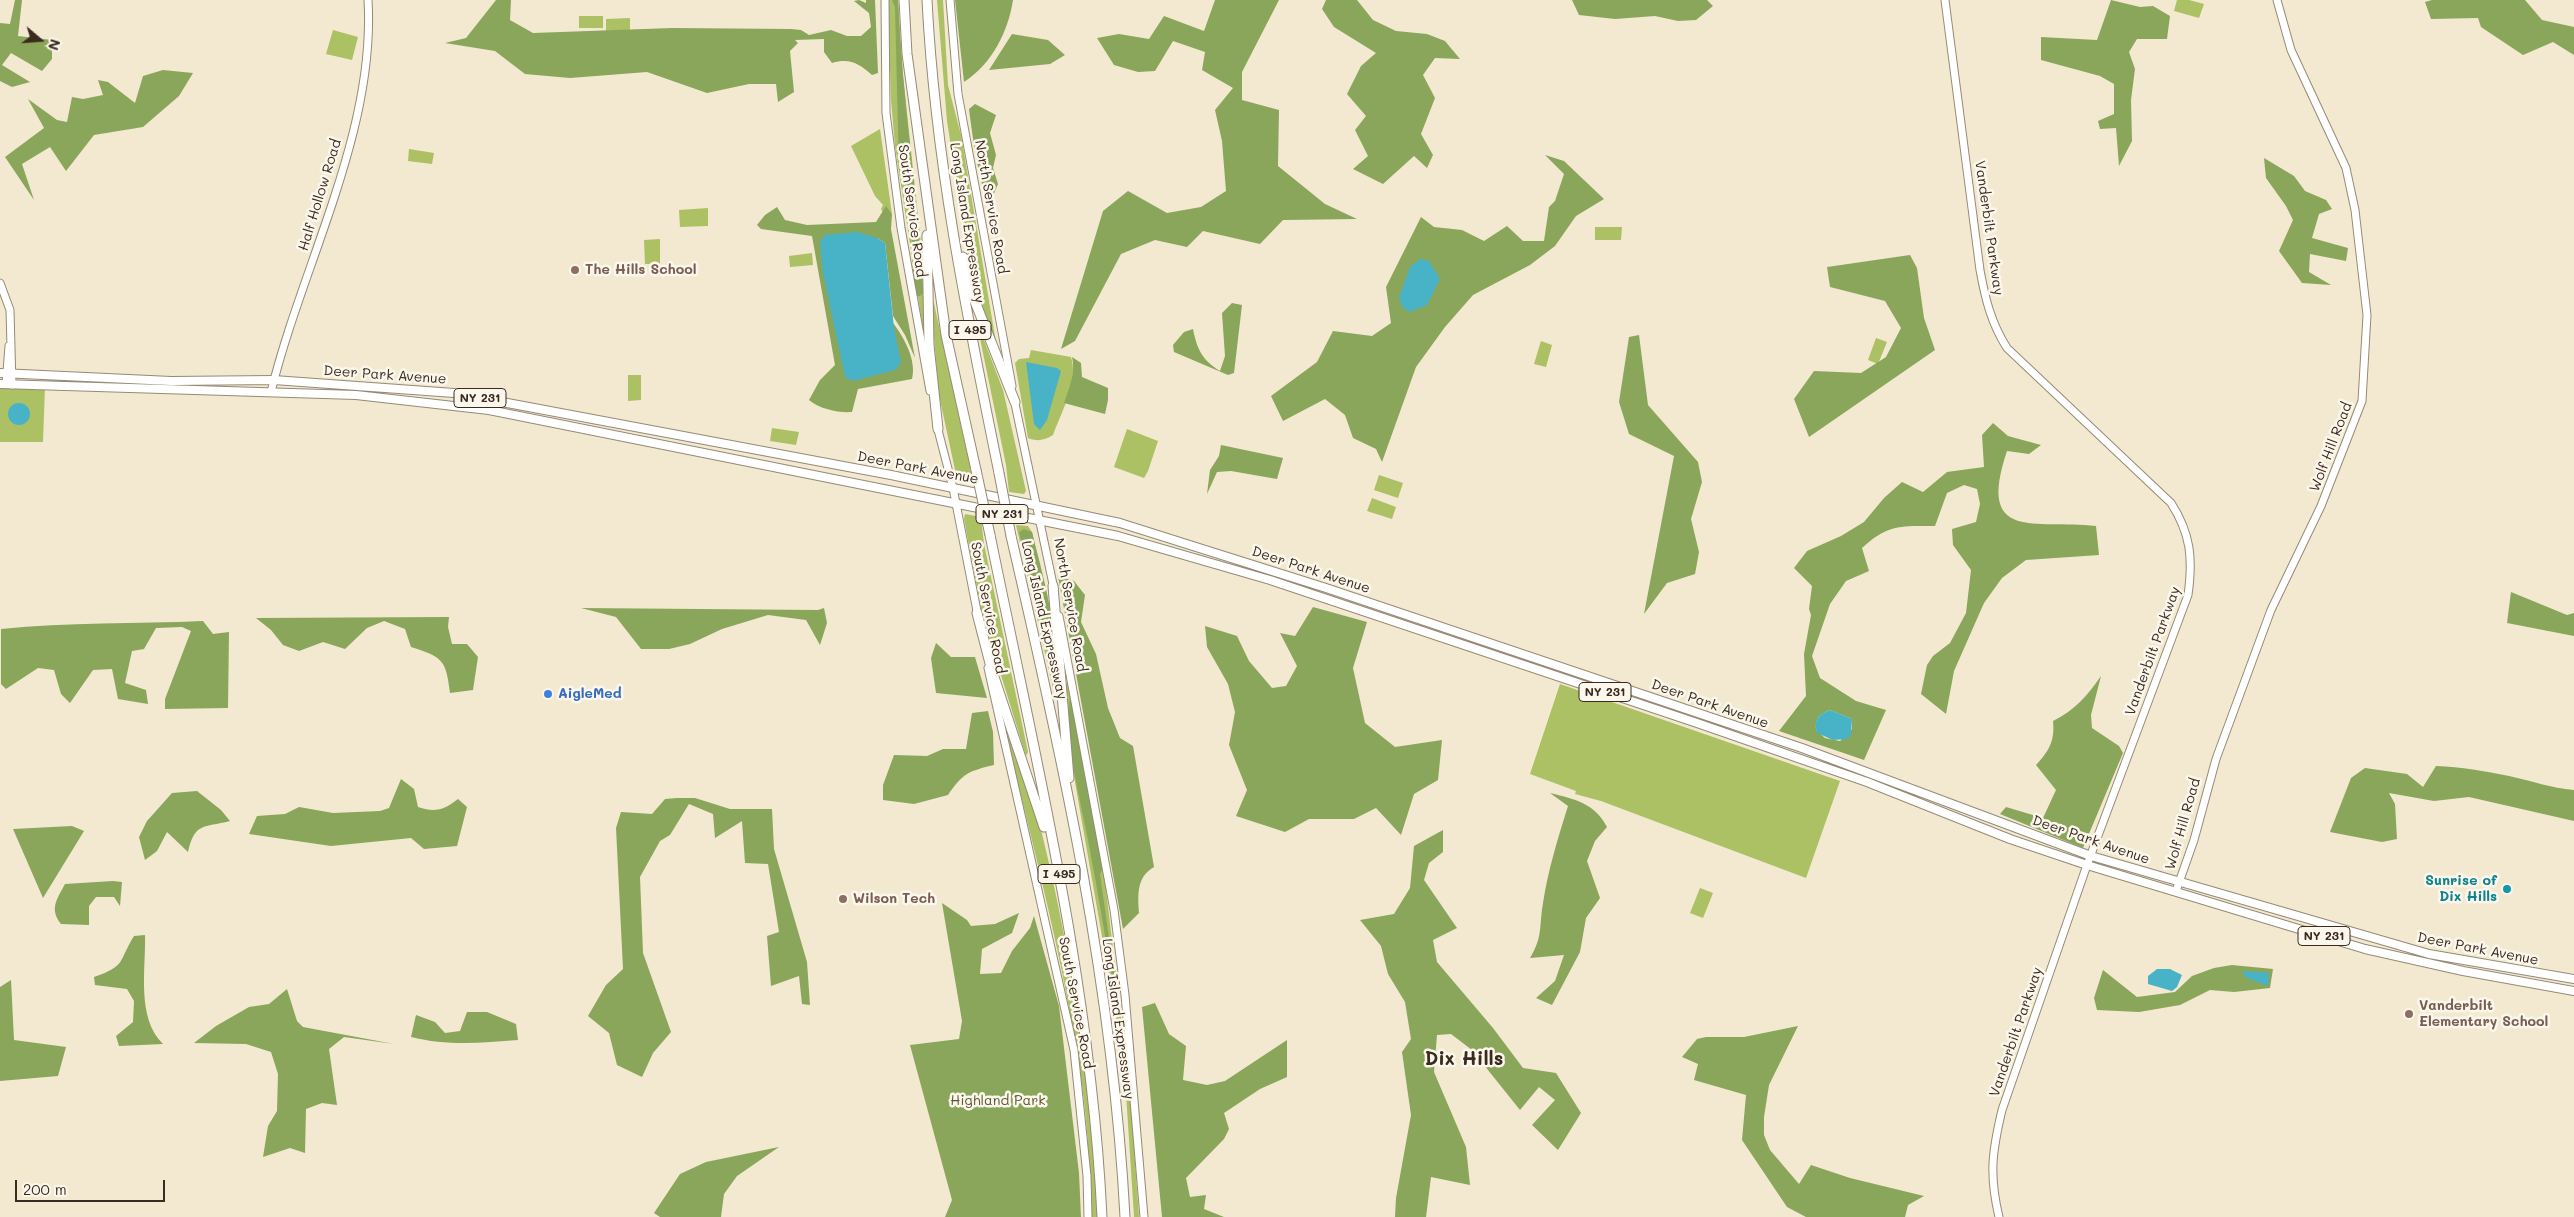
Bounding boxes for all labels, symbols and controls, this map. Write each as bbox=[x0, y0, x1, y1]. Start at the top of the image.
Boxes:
north arrow bbox=[15, 15, 65, 65]
text: N bbox=[44, 37, 65, 53]
street label: Half Hollow Road bbox=[295, 137, 345, 253]
street label: North Service Road bbox=[971, 139, 1011, 275]
street label: Long Island Expressway bbox=[946, 142, 988, 304]
street label: South Service Road bbox=[894, 144, 930, 278]
street label: Vanderbilt Parkway bbox=[1971, 159, 2007, 297]
place label: The Hills School bbox=[585, 262, 696, 278]
marker: The Hills School bbox=[569, 264, 581, 276]
road number: I 495 bbox=[949, 320, 991, 340]
street label: Deer Park Avenue bbox=[323, 362, 447, 388]
road number: NY 231 bbox=[454, 388, 506, 408]
street label: Wolf Hill Road bbox=[2306, 400, 2356, 494]
street label: Deer Park Avenue bbox=[856, 448, 980, 488]
road number: NY 231 bbox=[976, 504, 1028, 524]
street label: North Service Road bbox=[1050, 537, 1090, 673]
street label: Long Island Expressway bbox=[1018, 539, 1070, 701]
street label: South Service Road bbox=[967, 541, 1009, 675]
street label: Deer Park Avenue bbox=[1250, 543, 1372, 597]
street label: Vanderbilt Parkway bbox=[2122, 584, 2184, 718]
street label: Deer Park Avenue bbox=[1649, 676, 1771, 732]
road number: NY 231 bbox=[1579, 682, 1631, 702]
place label: AigleMed bbox=[558, 686, 621, 702]
marker: AigleMed bbox=[542, 688, 554, 700]
street label: Wolf Hill Road bbox=[2162, 776, 2204, 872]
street label: Deer Park Avenue bbox=[2030, 812, 2152, 868]
road number: I 495 bbox=[1038, 864, 1080, 884]
place label: Sunrise of Dix Hills bbox=[2425, 873, 2497, 906]
marker: Sunrise of Dix Hills bbox=[2501, 883, 2513, 895]
place label: Wilson Tech bbox=[853, 891, 935, 907]
marker: Wilson Tech bbox=[837, 893, 849, 905]
road number: NY 231 bbox=[2298, 926, 2350, 946]
street label: Deer Park Avenue bbox=[2416, 929, 2540, 969]
street label: South Service Road bbox=[1055, 936, 1097, 1070]
street label: Long Island Expressway bbox=[1098, 937, 1138, 1101]
street label: Vanderbilt Parkway bbox=[1986, 965, 2046, 1099]
place label: Vanderbilt Elementary School bbox=[2419, 998, 2548, 1030]
marker: Vanderbilt Elementary School bbox=[2403, 1008, 2415, 1020]
district label: Dix Hills bbox=[1425, 1048, 1503, 1070]
park label: Highland Park bbox=[950, 1093, 1046, 1109]
scale bar bbox=[18, 1170, 168, 1202]
text: 200 m bbox=[23, 1179, 67, 1199]

